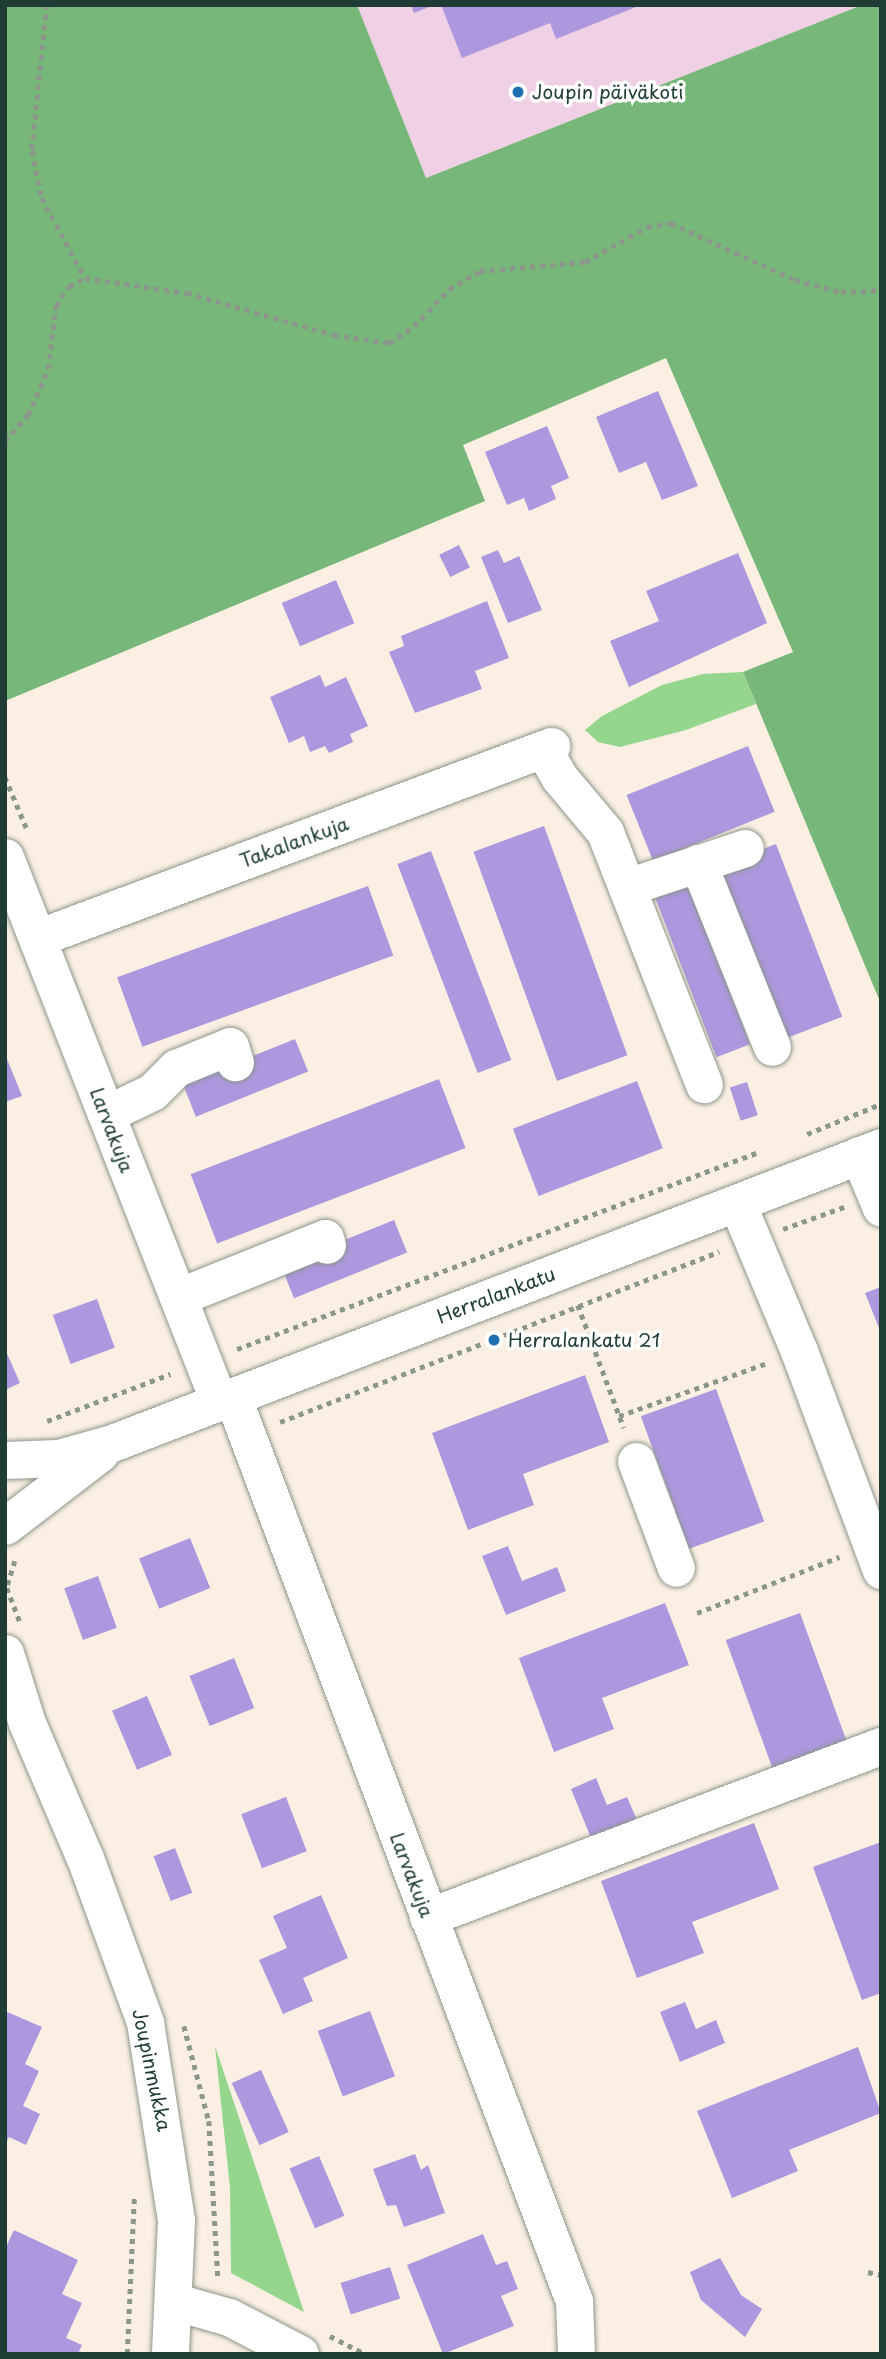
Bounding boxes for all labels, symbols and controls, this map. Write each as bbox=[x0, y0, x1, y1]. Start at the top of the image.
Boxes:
place label: Joupin päiväkoti bbox=[532, 81, 683, 103]
marker: Joupin päiväkoti bbox=[510, 84, 526, 100]
street label: Takalankuja bbox=[237, 812, 351, 872]
street label: Larvakuja bbox=[85, 1084, 139, 1176]
street label: Herralankatu bbox=[434, 1262, 558, 1328]
place label: Herralankatu 21 bbox=[508, 1329, 661, 1351]
marker: Herralankatu 21 bbox=[486, 1332, 502, 1348]
street label: Larvakuja bbox=[385, 1829, 439, 1921]
street label: Joupinmukka bbox=[128, 2007, 176, 2133]

